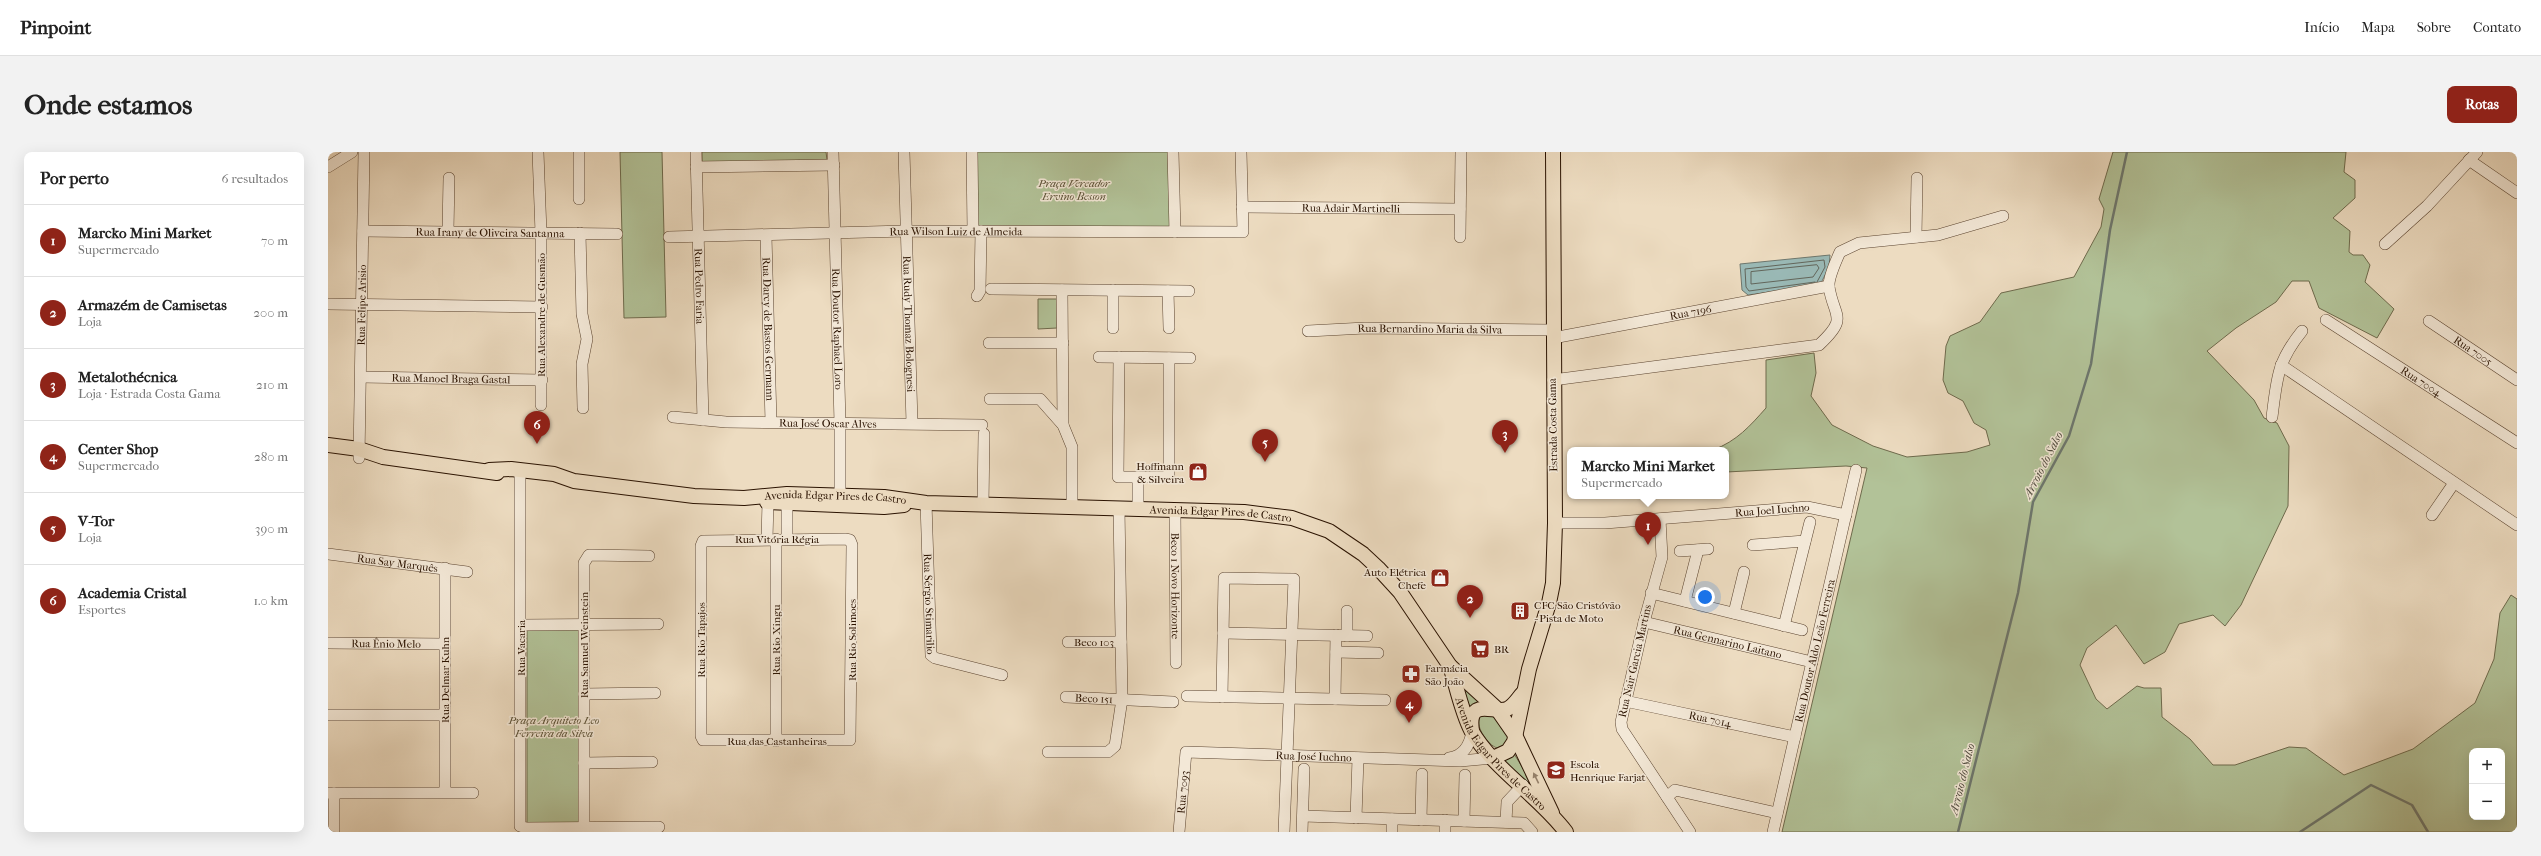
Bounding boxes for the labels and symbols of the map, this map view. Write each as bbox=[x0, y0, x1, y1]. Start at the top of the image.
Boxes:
park label: Praça Vereador Ervino Besson bbox=[1037, 177, 1111, 203]
street label: Rua Adair Martinelli bbox=[1302, 201, 1401, 215]
street label: Rua Wilson Luiz de Almeida bbox=[889, 224, 1023, 238]
street label: Rua Irany de Oliveira Santanna bbox=[416, 225, 565, 240]
street label: Rua Pedro Faria bbox=[692, 248, 707, 325]
street label: Rua Alexandre de Gusmão bbox=[535, 253, 548, 377]
street label: Rua Rudy Thomaz Bolognesi bbox=[901, 255, 918, 393]
street label: Rua Darcy de Bastos Germann bbox=[760, 257, 777, 402]
street label: Rua Felipe Arisio bbox=[354, 264, 369, 346]
street label: Rua Doutor Raphael Loro bbox=[830, 268, 846, 390]
street label: Rua 7196 bbox=[1668, 302, 1713, 322]
street label: Rua Bernardino Maria da Silva bbox=[1357, 321, 1503, 336]
street label: Rua 7005 bbox=[2451, 333, 2495, 368]
street label: Rua 7004 bbox=[2398, 363, 2444, 399]
street label: Rua Manoel Braga Gastal bbox=[392, 371, 510, 386]
street label: Estrada Costa Gama bbox=[1546, 377, 1560, 472]
pin: 6 bbox=[524, 411, 550, 444]
street label: Rua José Oscar Alves bbox=[779, 416, 877, 430]
pin: 3 bbox=[1492, 420, 1518, 453]
pin: 5 bbox=[1252, 429, 1278, 462]
water label: Arroio do Salso bbox=[2019, 429, 2066, 502]
place label: Hoffmann & Silveira bbox=[1136, 460, 1185, 486]
shop icon: Hoffmann & Silveira bbox=[1187, 461, 1209, 483]
street label: Avenida Edgar Pires de Castro bbox=[763, 487, 908, 507]
street label: Rua Joel Iuchno bbox=[1735, 500, 1812, 519]
street label: Avenida Edgar Pires de Castro bbox=[1148, 503, 1293, 524]
pin: 1 bbox=[1635, 512, 1661, 545]
street label: Rua Vitória Régia bbox=[735, 533, 820, 546]
street label: Beco 1 Novo Horizonte bbox=[1169, 533, 1182, 640]
street label: Rua Say Marquês bbox=[356, 551, 439, 575]
street label: Rua Sérgio Stimarilio bbox=[921, 553, 937, 655]
place label: Auto Elétrica Chefe bbox=[1363, 566, 1427, 592]
shop icon: Auto Elétrica Chefe bbox=[1429, 567, 1451, 589]
street label: Rua Doutor Aldo Leão Ferreira bbox=[1792, 577, 1837, 724]
pin: 2 bbox=[1457, 585, 1483, 618]
your location bbox=[1695, 587, 1715, 607]
street label: Rua Samuel Weinstein bbox=[578, 591, 591, 698]
street label: Rua Rio Solimoes bbox=[846, 599, 859, 681]
place label: CFC São Cristóvão - Pista de Moto bbox=[1534, 599, 1621, 625]
building icon: CFC São Cristóvão - Pista de Moto bbox=[1509, 600, 1531, 622]
street label: Rua Rio Tapajos bbox=[695, 602, 708, 678]
street label: Rua Nair Garcia Martins bbox=[1616, 603, 1654, 719]
street label: Rua Rio Xingu bbox=[770, 604, 783, 676]
street label: Rua Vacaria bbox=[515, 619, 528, 676]
street label: Rua Gennarino Laitano bbox=[1672, 623, 1783, 661]
street label: Rua Delmar Kuhn bbox=[439, 636, 452, 723]
street label: Beco 103 bbox=[1074, 636, 1114, 649]
street label: Rua Ênio Melo bbox=[351, 637, 421, 650]
supermarket icon: BR bbox=[1469, 638, 1491, 660]
place label: BR bbox=[1494, 643, 1510, 656]
place label: Farmácia São João bbox=[1425, 662, 1469, 688]
pharmacy icon: Farmácia São João bbox=[1400, 663, 1422, 685]
pin: 4 bbox=[1396, 690, 1422, 723]
street label: Beco 151 bbox=[1075, 691, 1113, 706]
street label: Avenida Edgar Pires de Castro bbox=[1453, 695, 1549, 813]
street label: Rua 7014 bbox=[1688, 708, 1733, 730]
park label: Praça Arquiteto Leo Ferreira da Silva bbox=[507, 714, 600, 740]
street label: Rua das Castanheiras bbox=[727, 735, 827, 748]
water label: Arroio do Salso bbox=[1946, 742, 1978, 818]
street label: Rua José Iuchno bbox=[1275, 748, 1352, 764]
place label: Escola Henrique Farjat bbox=[1570, 758, 1646, 784]
school or university icon: Escola Henrique Farjat bbox=[1545, 759, 1567, 781]
street label: Rua 7093 bbox=[1174, 770, 1191, 814]
one-way arrow bbox=[1533, 772, 1539, 784]

